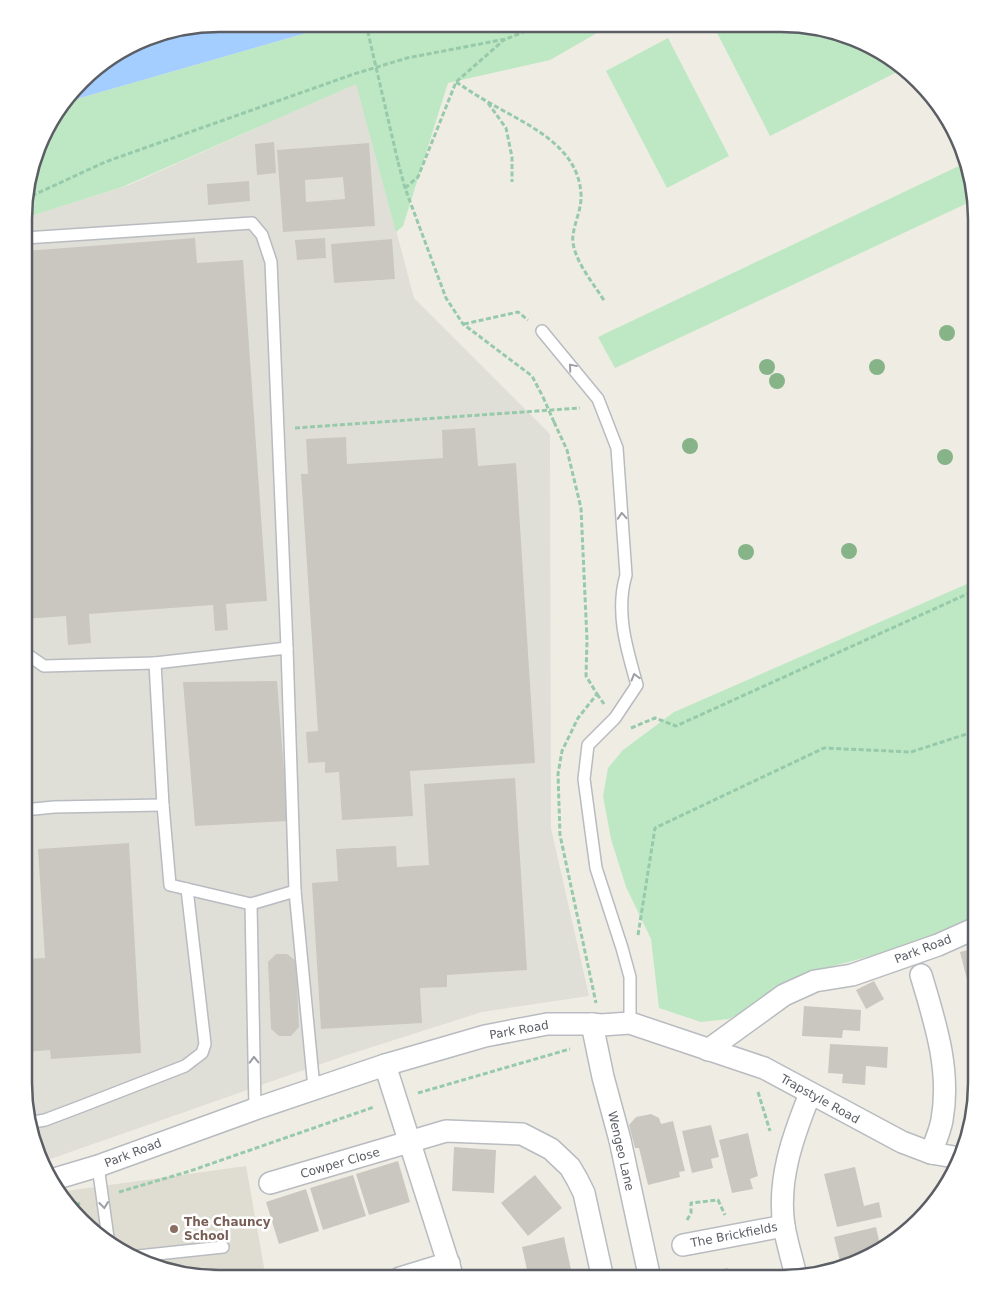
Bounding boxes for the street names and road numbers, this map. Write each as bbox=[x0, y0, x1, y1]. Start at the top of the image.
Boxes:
street label: Park Road bbox=[893, 932, 953, 966]
street label: Park Road bbox=[488, 1018, 550, 1042]
street label: Trapstyle Road bbox=[777, 1071, 862, 1126]
street label: Wengeo Lane bbox=[605, 1110, 637, 1192]
street label: Park Road bbox=[103, 1136, 163, 1170]
street label: Cowper Close bbox=[299, 1145, 381, 1181]
street label: The Brickfields bbox=[688, 1220, 779, 1250]

